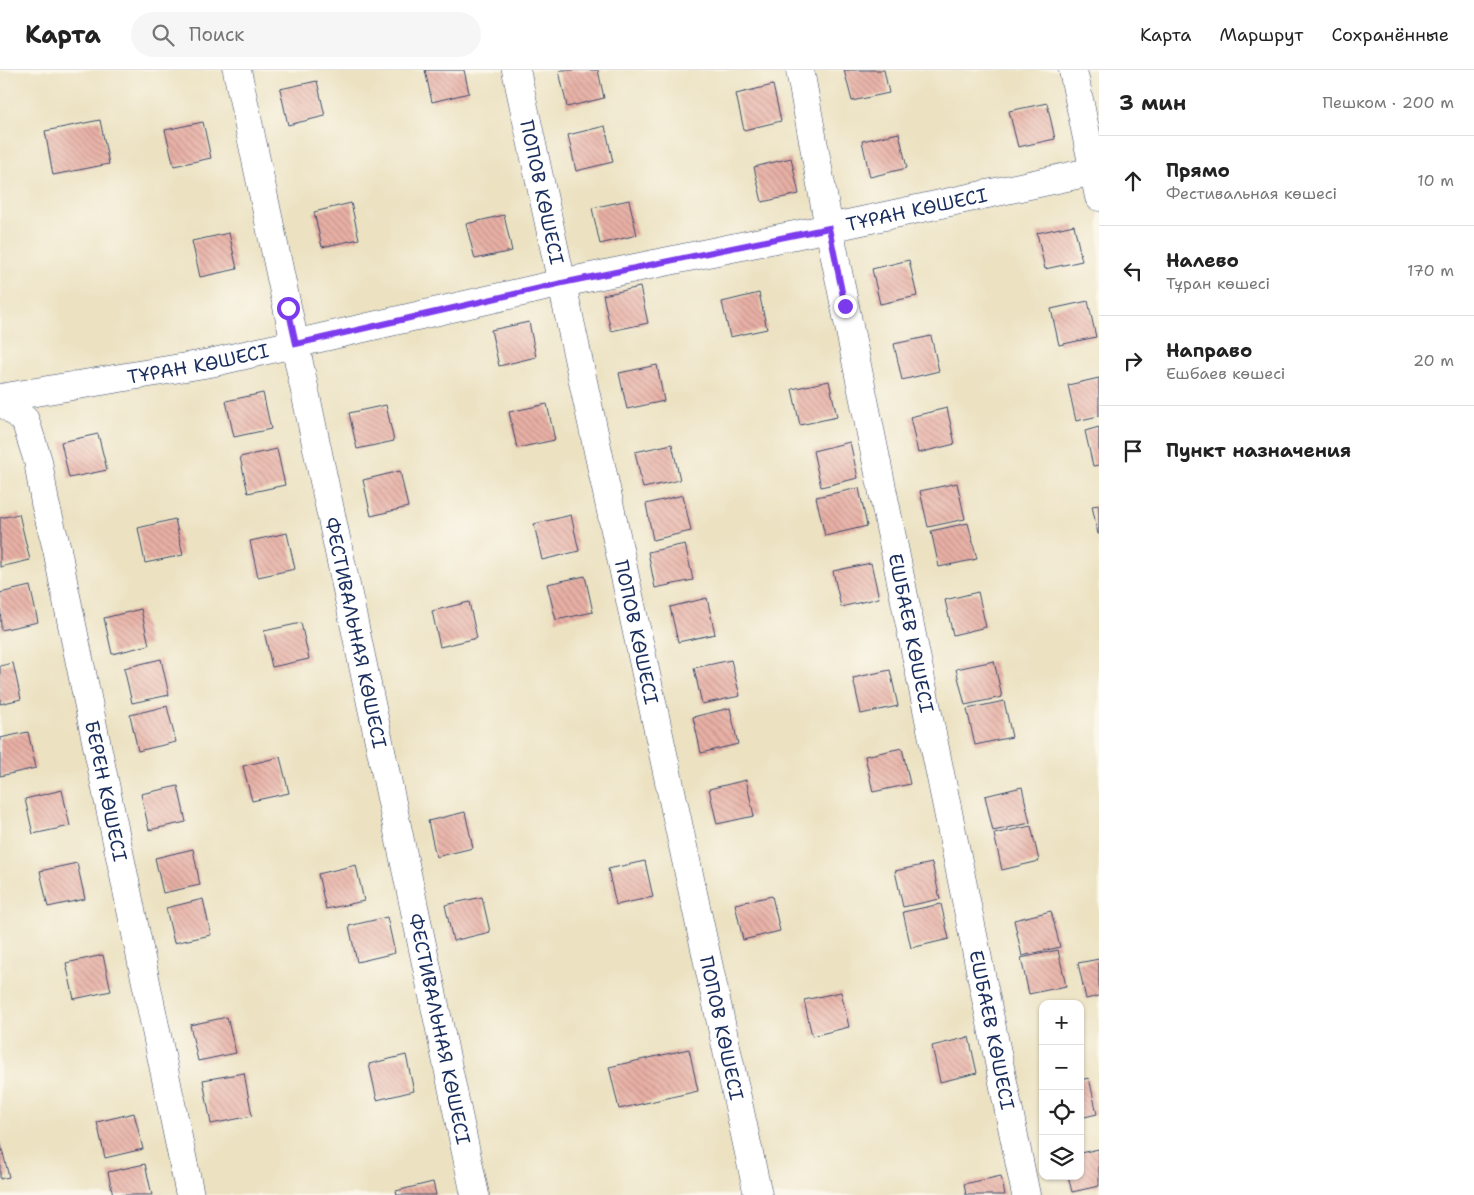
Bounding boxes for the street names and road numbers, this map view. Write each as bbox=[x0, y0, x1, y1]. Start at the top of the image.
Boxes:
street label: ПОПОВ КӨШЕСІ bbox=[514, 118, 569, 267]
street label: ТҰРАН КӨШЕСІ bbox=[844, 182, 989, 237]
street label: ТҰРАН КӨШЕСІ bbox=[125, 338, 271, 390]
street label: ФЕСТИВАЛЬНАЯ КӨШЕСІ bbox=[319, 515, 392, 751]
street label: ЕШБАЕВ КӨШЕСІ bbox=[883, 551, 939, 715]
street label: ПОПОВ КӨШЕСІ bbox=[609, 558, 664, 707]
street label: БЕРЕН КӨШЕСІ bbox=[79, 718, 133, 864]
street label: ФЕСТИВАЛЬНАЯ КӨШЕСІ bbox=[403, 911, 476, 1147]
street label: ЕШБАЕВ КӨШЕСІ bbox=[963, 948, 1020, 1112]
street label: ПОПОВ КӨШЕСІ bbox=[694, 954, 749, 1103]

